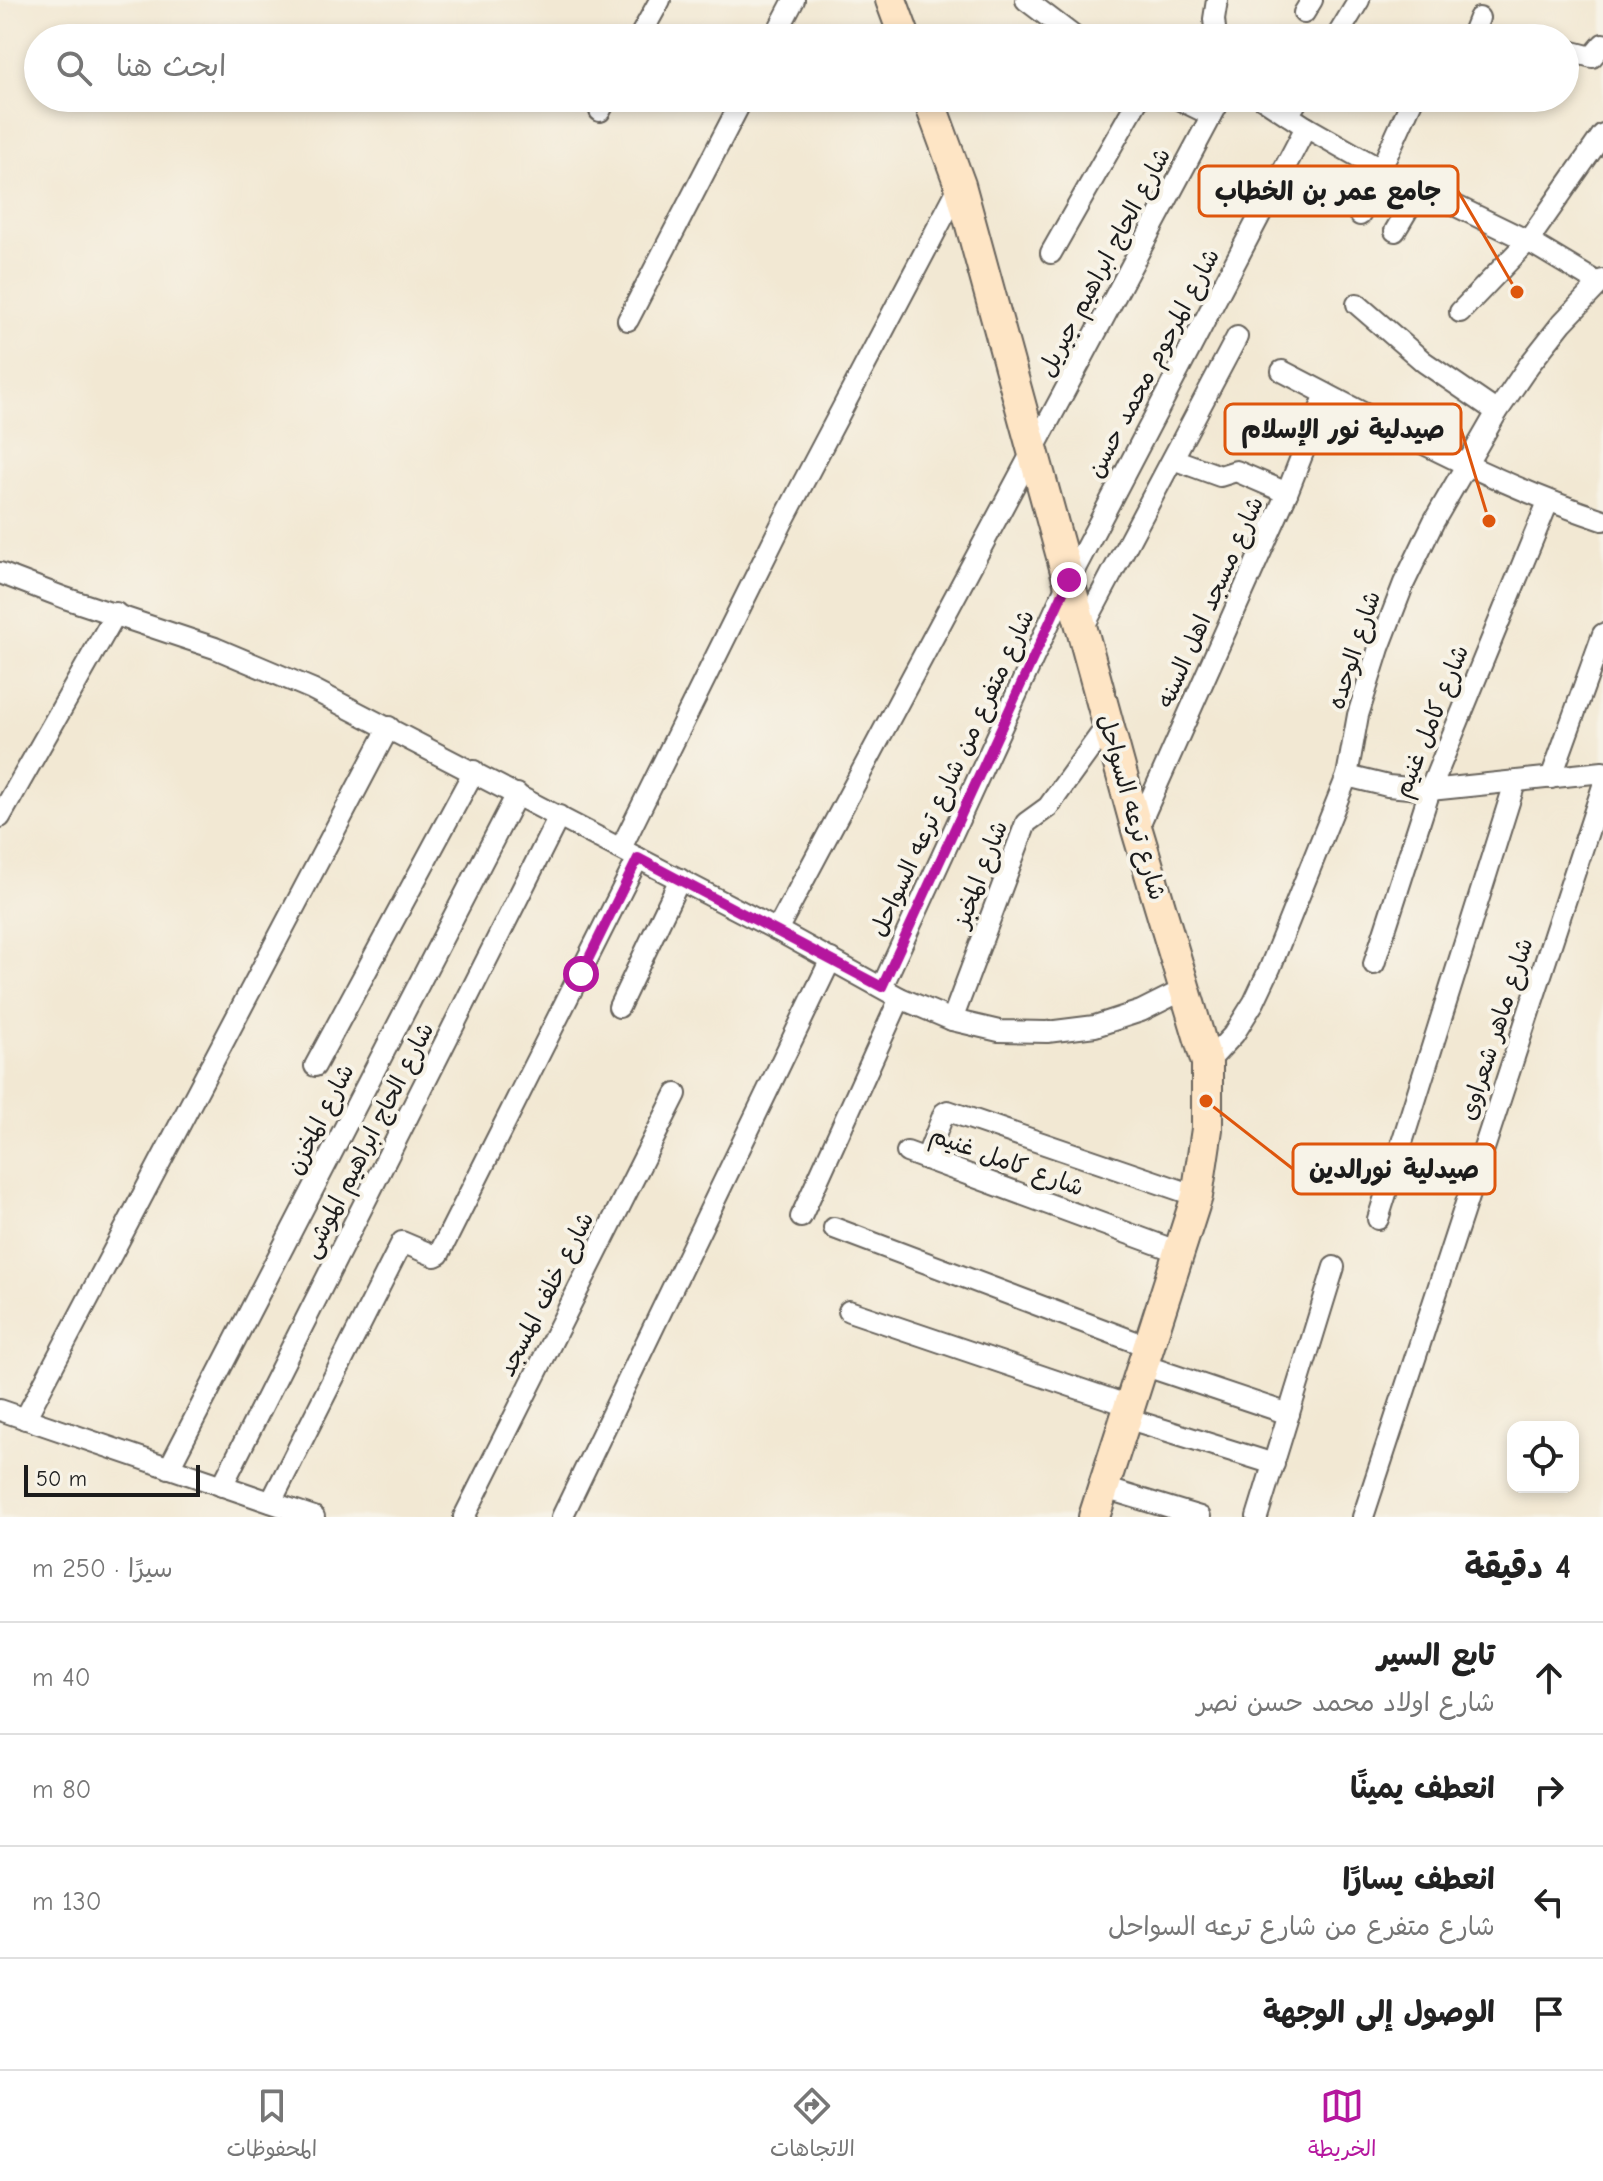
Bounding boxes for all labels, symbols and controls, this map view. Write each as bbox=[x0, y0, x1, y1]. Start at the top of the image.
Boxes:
search box bbox=[24, 24, 1579, 112]
icon: search bbox=[52, 46, 96, 90]
text: ابحث هنا bbox=[116, 49, 226, 84]
street label: شارع الحاج ابراهيم جبريل bbox=[1032, 143, 1180, 383]
callout: جامع عمر بن الخطاب bbox=[1199, 166, 1458, 216]
text: جامع عمر بن الخطاب bbox=[1215, 177, 1441, 210]
street label: شارع المرحوم محمد حسن bbox=[1081, 244, 1229, 484]
callout: صيدلية نور الإسلام bbox=[1225, 404, 1461, 454]
text: صيدلية نور الإسلام bbox=[1241, 415, 1445, 449]
street label: شارع مسجد اهل السنه bbox=[1151, 492, 1272, 713]
route end bbox=[1051, 562, 1087, 598]
street label: شارع الوحده bbox=[1322, 587, 1389, 714]
street label: شارع متفرع من شارع ترعه السواحل bbox=[864, 605, 1043, 942]
street label: شارع كامل غنيم bbox=[1388, 641, 1478, 803]
street label: شارع ترعه السواحل bbox=[1089, 711, 1172, 904]
street label: شارع المخبز bbox=[946, 817, 1016, 934]
street label: شارع ماهر شعراوى bbox=[1453, 934, 1542, 1125]
route start bbox=[563, 956, 599, 992]
street label: شارع الحاج ابراهيم الموشى bbox=[296, 1018, 443, 1264]
street label: شارع المخزن bbox=[280, 1059, 362, 1180]
street label: شارع كامل غنيم bbox=[925, 1120, 1088, 1206]
callout: صيدلية نورالدين bbox=[1293, 1144, 1495, 1194]
text: صيدلية نورالدين bbox=[1309, 1155, 1479, 1186]
street label: شارع خلف المسجد bbox=[492, 1207, 602, 1382]
map controls bbox=[1507, 1421, 1579, 1493]
button: locate bbox=[1507, 1421, 1579, 1493]
scale bar bbox=[24, 1461, 200, 1497]
text: 50 m bbox=[36, 1466, 87, 1492]
text: 4 دقيقة bbox=[1465, 1547, 1571, 1587]
text: سيرًا · 250 m bbox=[32, 1554, 173, 1584]
text: تابع السير bbox=[1377, 1638, 1495, 1673]
icon: ahead bbox=[1527, 1656, 1571, 1700]
text: 40 m bbox=[32, 1663, 91, 1693]
text: شارع اولاد محمد حسن نصر bbox=[1197, 1688, 1495, 1718]
icon: right bbox=[1527, 1768, 1571, 1812]
text: انعطف يمينًا bbox=[1350, 1771, 1495, 1806]
text: 80 m bbox=[32, 1775, 91, 1805]
text: انعطف يسارًا bbox=[1343, 1862, 1495, 1897]
icon: left bbox=[1527, 1880, 1571, 1924]
text: 130 m bbox=[32, 1887, 102, 1917]
text: شارع متفرع من شارع ترعه السواحل bbox=[1108, 1912, 1495, 1942]
icon: arrive bbox=[1527, 1992, 1571, 2036]
text: الوصول إلى الوجهة bbox=[1263, 1995, 1495, 2030]
tab: المحفوظات bbox=[226, 2084, 317, 2168]
tab: الاتجاهات bbox=[770, 2084, 855, 2168]
tab: الخريطة bbox=[1308, 2084, 1377, 2168]

